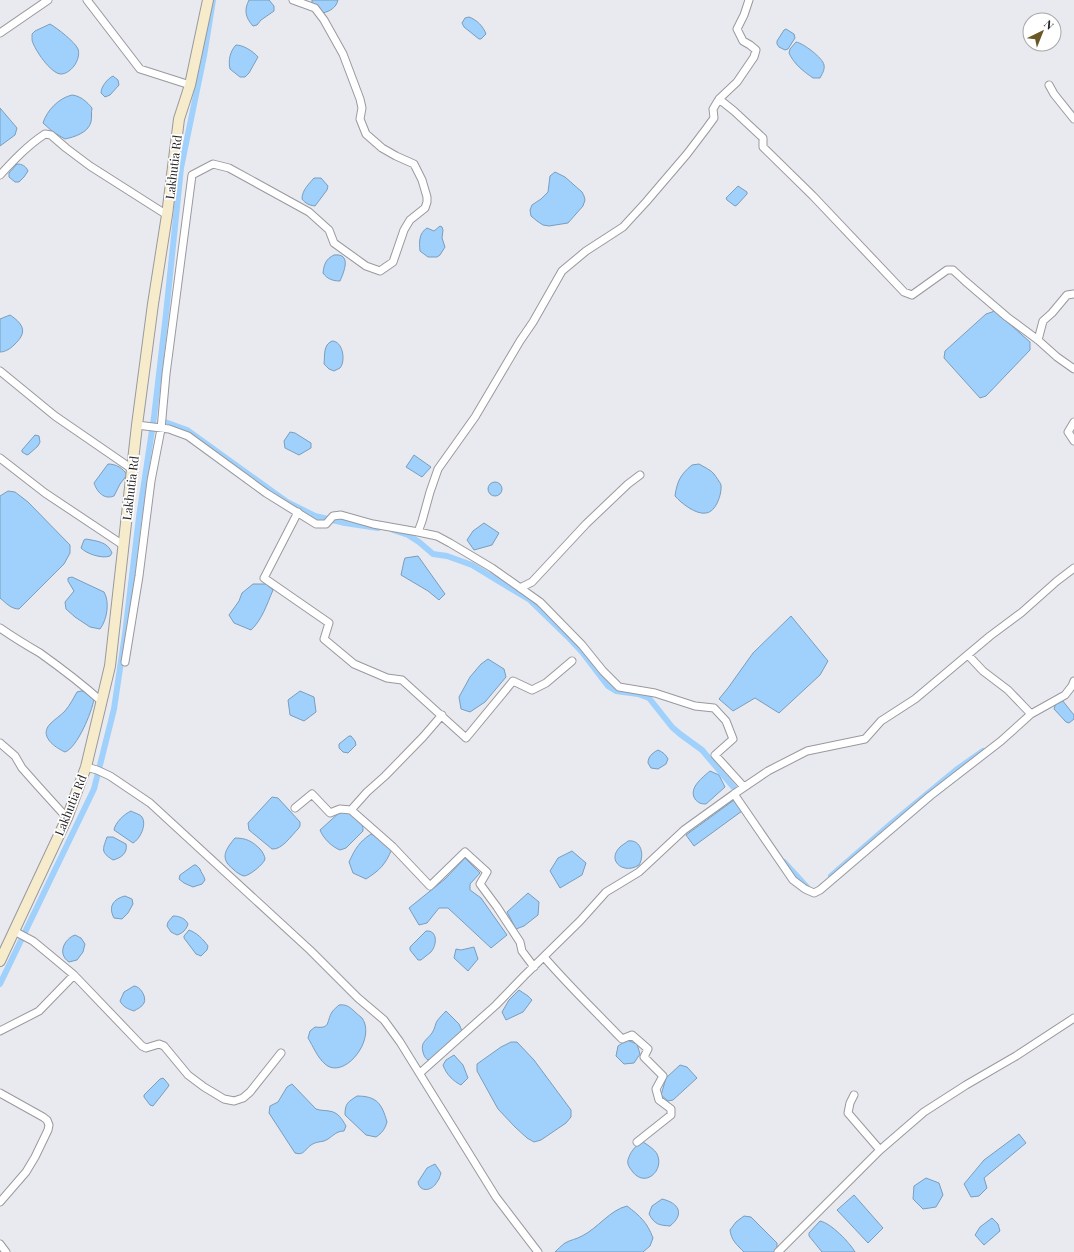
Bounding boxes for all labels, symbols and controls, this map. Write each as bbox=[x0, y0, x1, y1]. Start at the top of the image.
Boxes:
north arrow bbox=[1022, 12, 1062, 52]
text: N bbox=[1041, 16, 1057, 33]
street label: Lakhutia Rd bbox=[161, 134, 185, 200]
street label: Lakhutia Rd bbox=[118, 455, 142, 521]
street label: Lakhutia Rd bbox=[50, 772, 90, 838]

